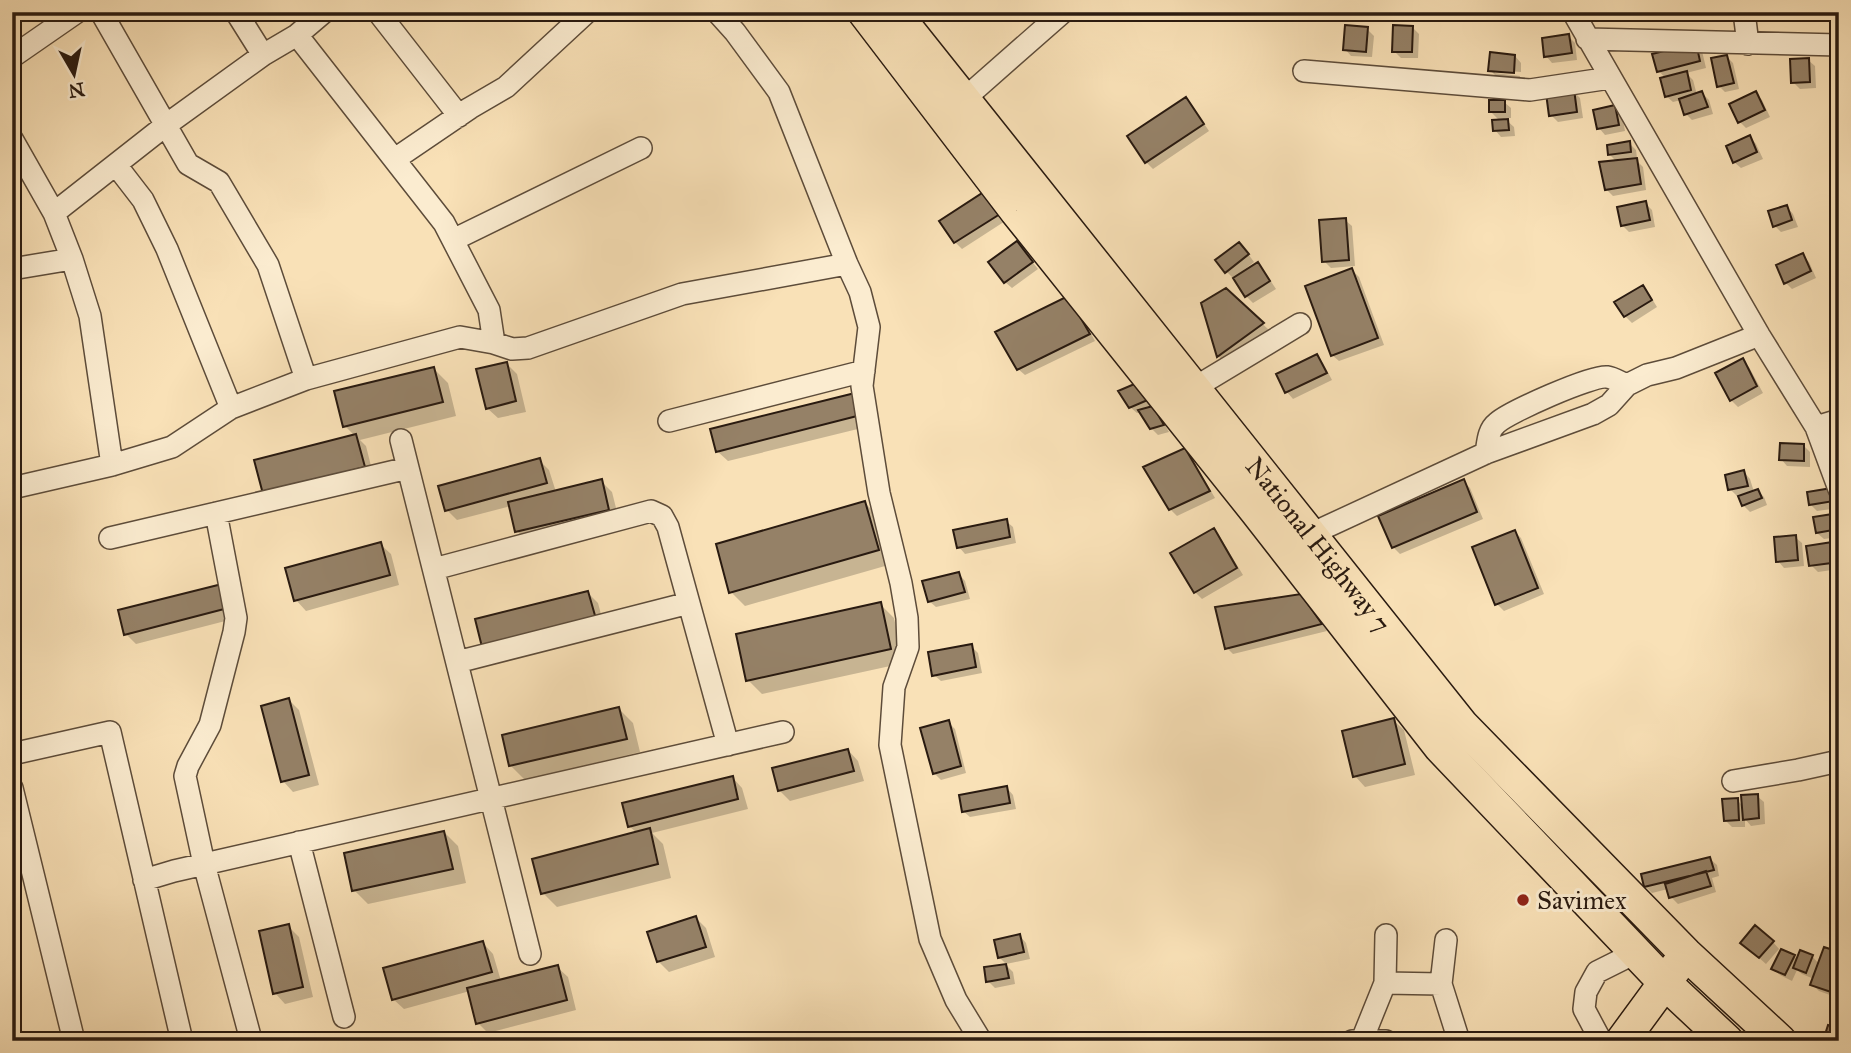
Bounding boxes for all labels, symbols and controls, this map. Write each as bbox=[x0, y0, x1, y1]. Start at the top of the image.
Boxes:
north arrow bbox=[38, 38, 108, 108]
text: N bbox=[67, 78, 86, 103]
street label: National Highway 7 bbox=[1239, 451, 1398, 639]
place label: Savimex bbox=[1537, 884, 1627, 916]
marker: Savimex bbox=[1515, 892, 1531, 908]

